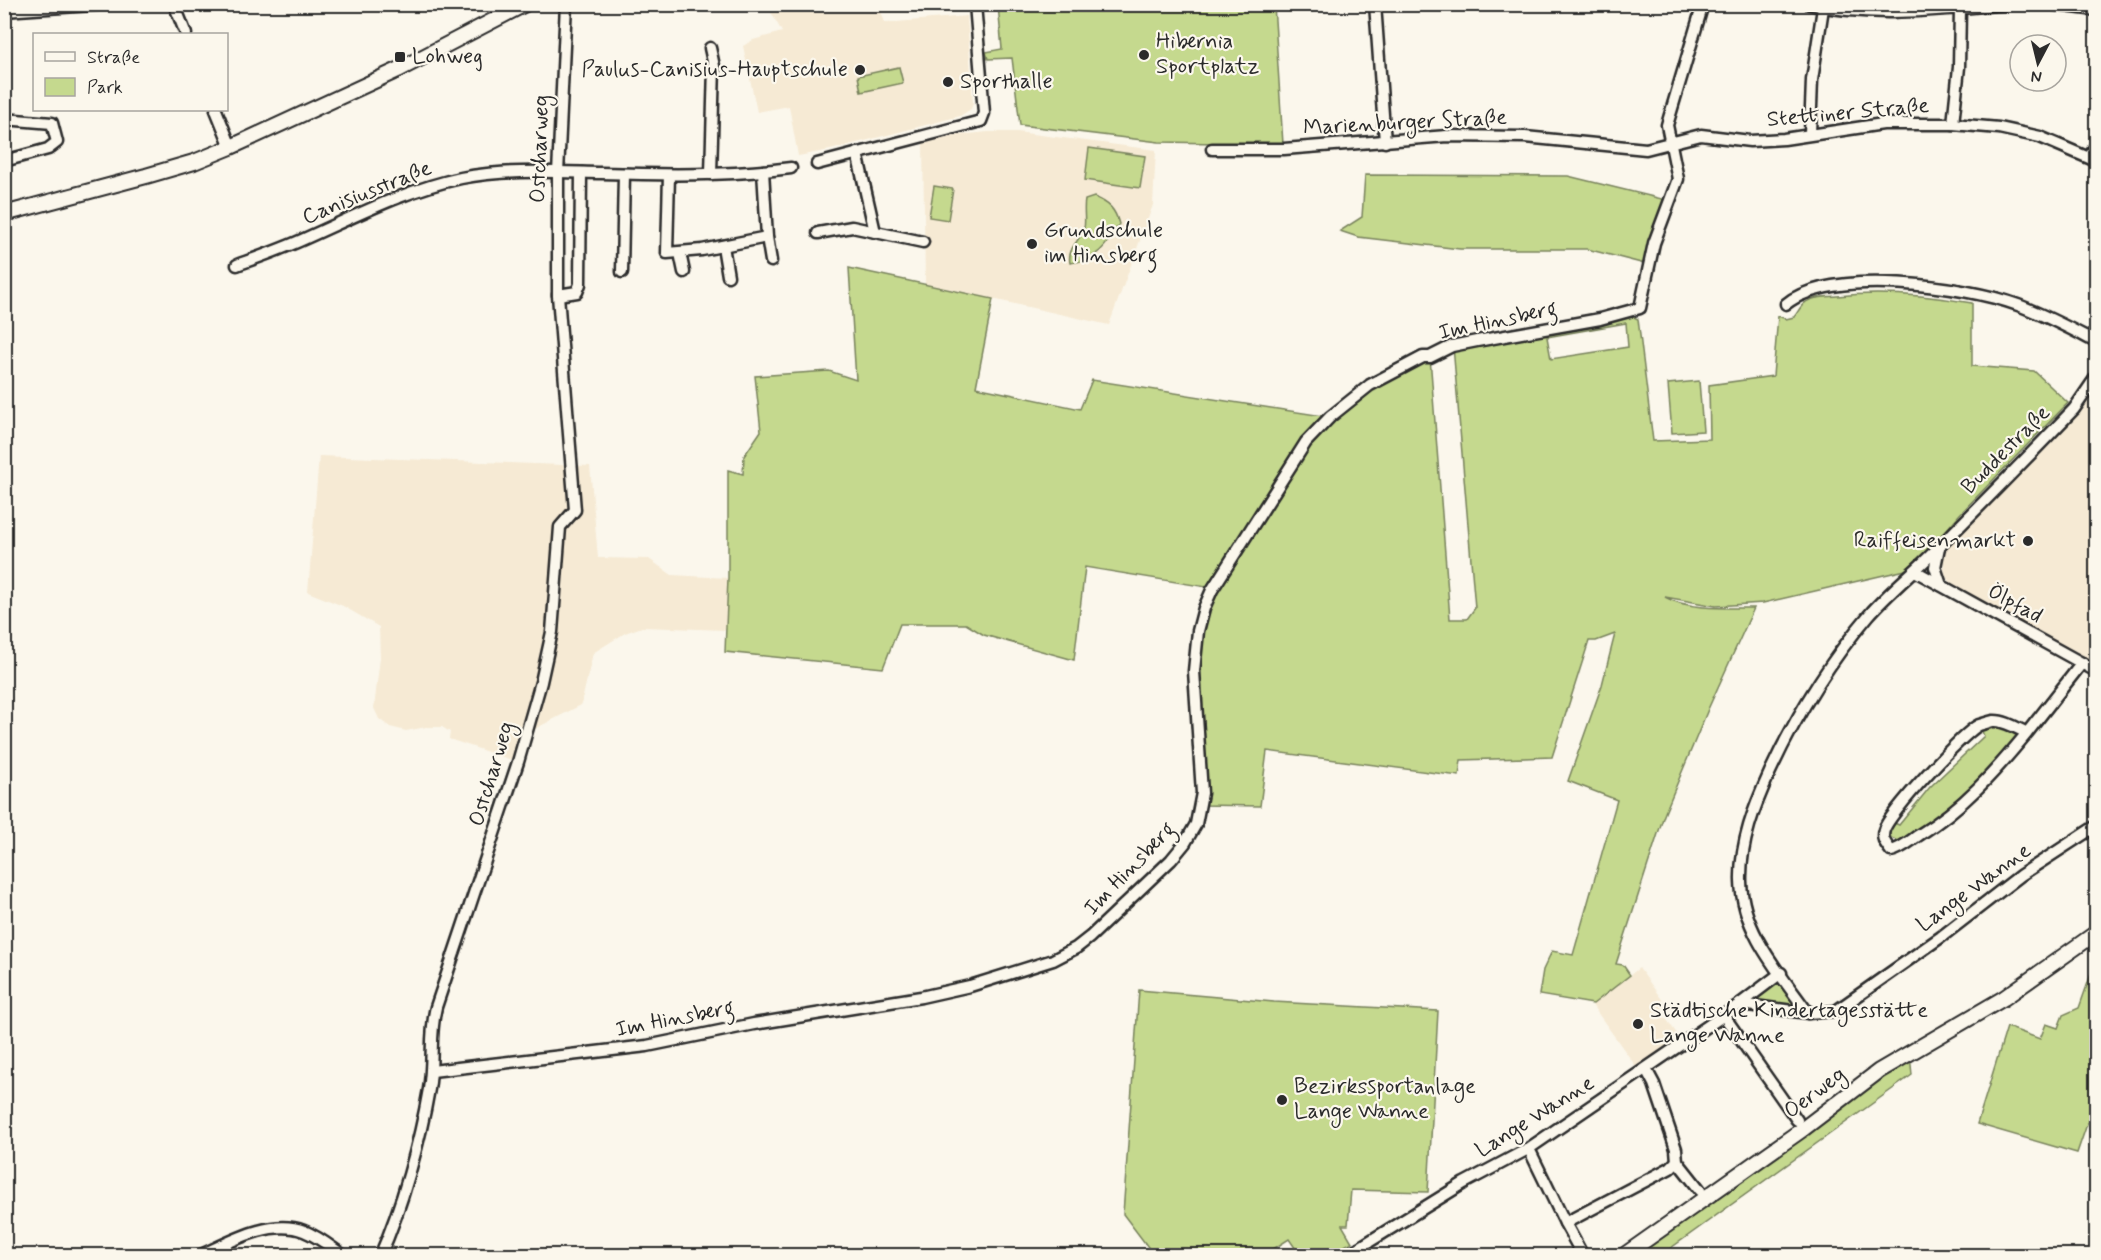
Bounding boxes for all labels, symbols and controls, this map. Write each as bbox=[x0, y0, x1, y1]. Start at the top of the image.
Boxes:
place label: Hibernia Sportplatz bbox=[1156, 28, 1259, 81]
legend bbox=[33, 33, 228, 111]
north arrow bbox=[2008, 33, 2068, 93]
place label: Lohweg bbox=[412, 43, 483, 72]
text: Straße bbox=[87, 46, 140, 70]
marker: Hibernia Sportplatz bbox=[1137, 48, 1151, 62]
marker: Lohweg bbox=[393, 50, 407, 64]
place label: Paulus-Canisius-Hauptschule bbox=[582, 56, 848, 84]
marker: Paulus-Canisius-Hauptschule bbox=[853, 63, 867, 77]
text: N bbox=[2030, 65, 2043, 87]
place label: Sporthalle bbox=[960, 68, 1053, 96]
marker: Sporthalle bbox=[941, 75, 955, 89]
text: Park bbox=[87, 76, 123, 100]
street label: Stettiner Straße bbox=[1766, 92, 1930, 134]
street label: Ostcharweg bbox=[524, 95, 559, 204]
street label: Marienburger Straße bbox=[1302, 104, 1508, 145]
street label: Canisiusstraße bbox=[298, 154, 436, 232]
place label: Grundschule im Hinsberg bbox=[1044, 217, 1163, 273]
marker: Grundschule im Hinsberg bbox=[1025, 237, 1039, 251]
street label: Im Hinsberg bbox=[1436, 295, 1560, 350]
street label: Buddestraße bbox=[1955, 399, 2057, 501]
place label: Raiffeisenmarkt bbox=[1854, 527, 2016, 555]
marker: Raiffeisenmarkt bbox=[2021, 534, 2035, 548]
street label: Ölpfad bbox=[1983, 578, 2047, 630]
street label: Ostcharweg bbox=[463, 718, 524, 831]
street label: Im Hinsberg bbox=[1078, 816, 1184, 924]
street label: Lange Wanne bbox=[1911, 837, 2039, 941]
street label: Im Hinsberg bbox=[613, 994, 737, 1047]
place label: Städtische Kindertagesstätte Lange Wanne bbox=[1650, 997, 1928, 1053]
marker: Städtische Kindertagesstätte Lange Wanne bbox=[1631, 1017, 1645, 1031]
street label: Oerweg bbox=[1779, 1061, 1853, 1128]
street label: Lange Wanne bbox=[1470, 1069, 1601, 1167]
place label: Bezirkssportanlage Lange Wanne bbox=[1294, 1073, 1476, 1129]
marker: Bezirkssportanlage Lange Wanne bbox=[1275, 1093, 1289, 1107]

